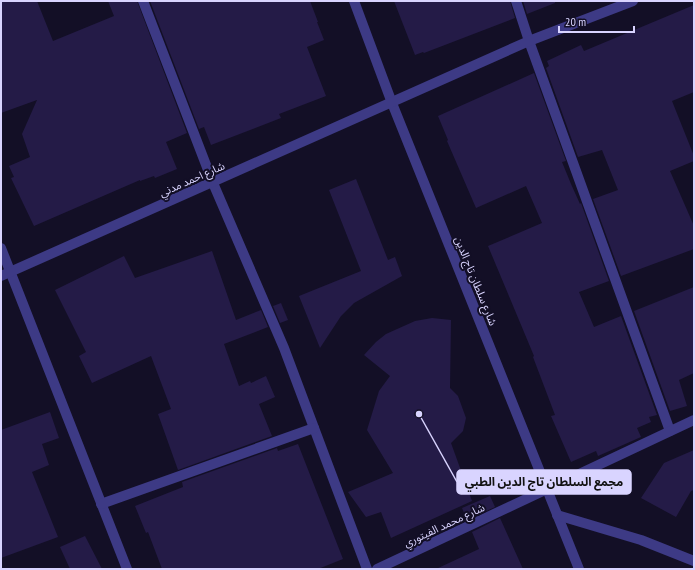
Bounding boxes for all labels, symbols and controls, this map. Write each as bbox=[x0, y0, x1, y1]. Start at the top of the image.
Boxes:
scale bar bbox=[559, 8, 634, 34]
text: 20 m bbox=[565, 14, 586, 29]
street label: شارع احمد مدني bbox=[157, 158, 228, 202]
street label: شارع سلطان تاج الدين bbox=[451, 234, 500, 328]
callout: مجمع السلطان تاج الدين الطبي bbox=[457, 470, 631, 494]
text: مجمع السلطان تاج الدين الطبي bbox=[465, 474, 623, 492]
street label: شارع محمد الفيتوري bbox=[401, 500, 488, 552]

